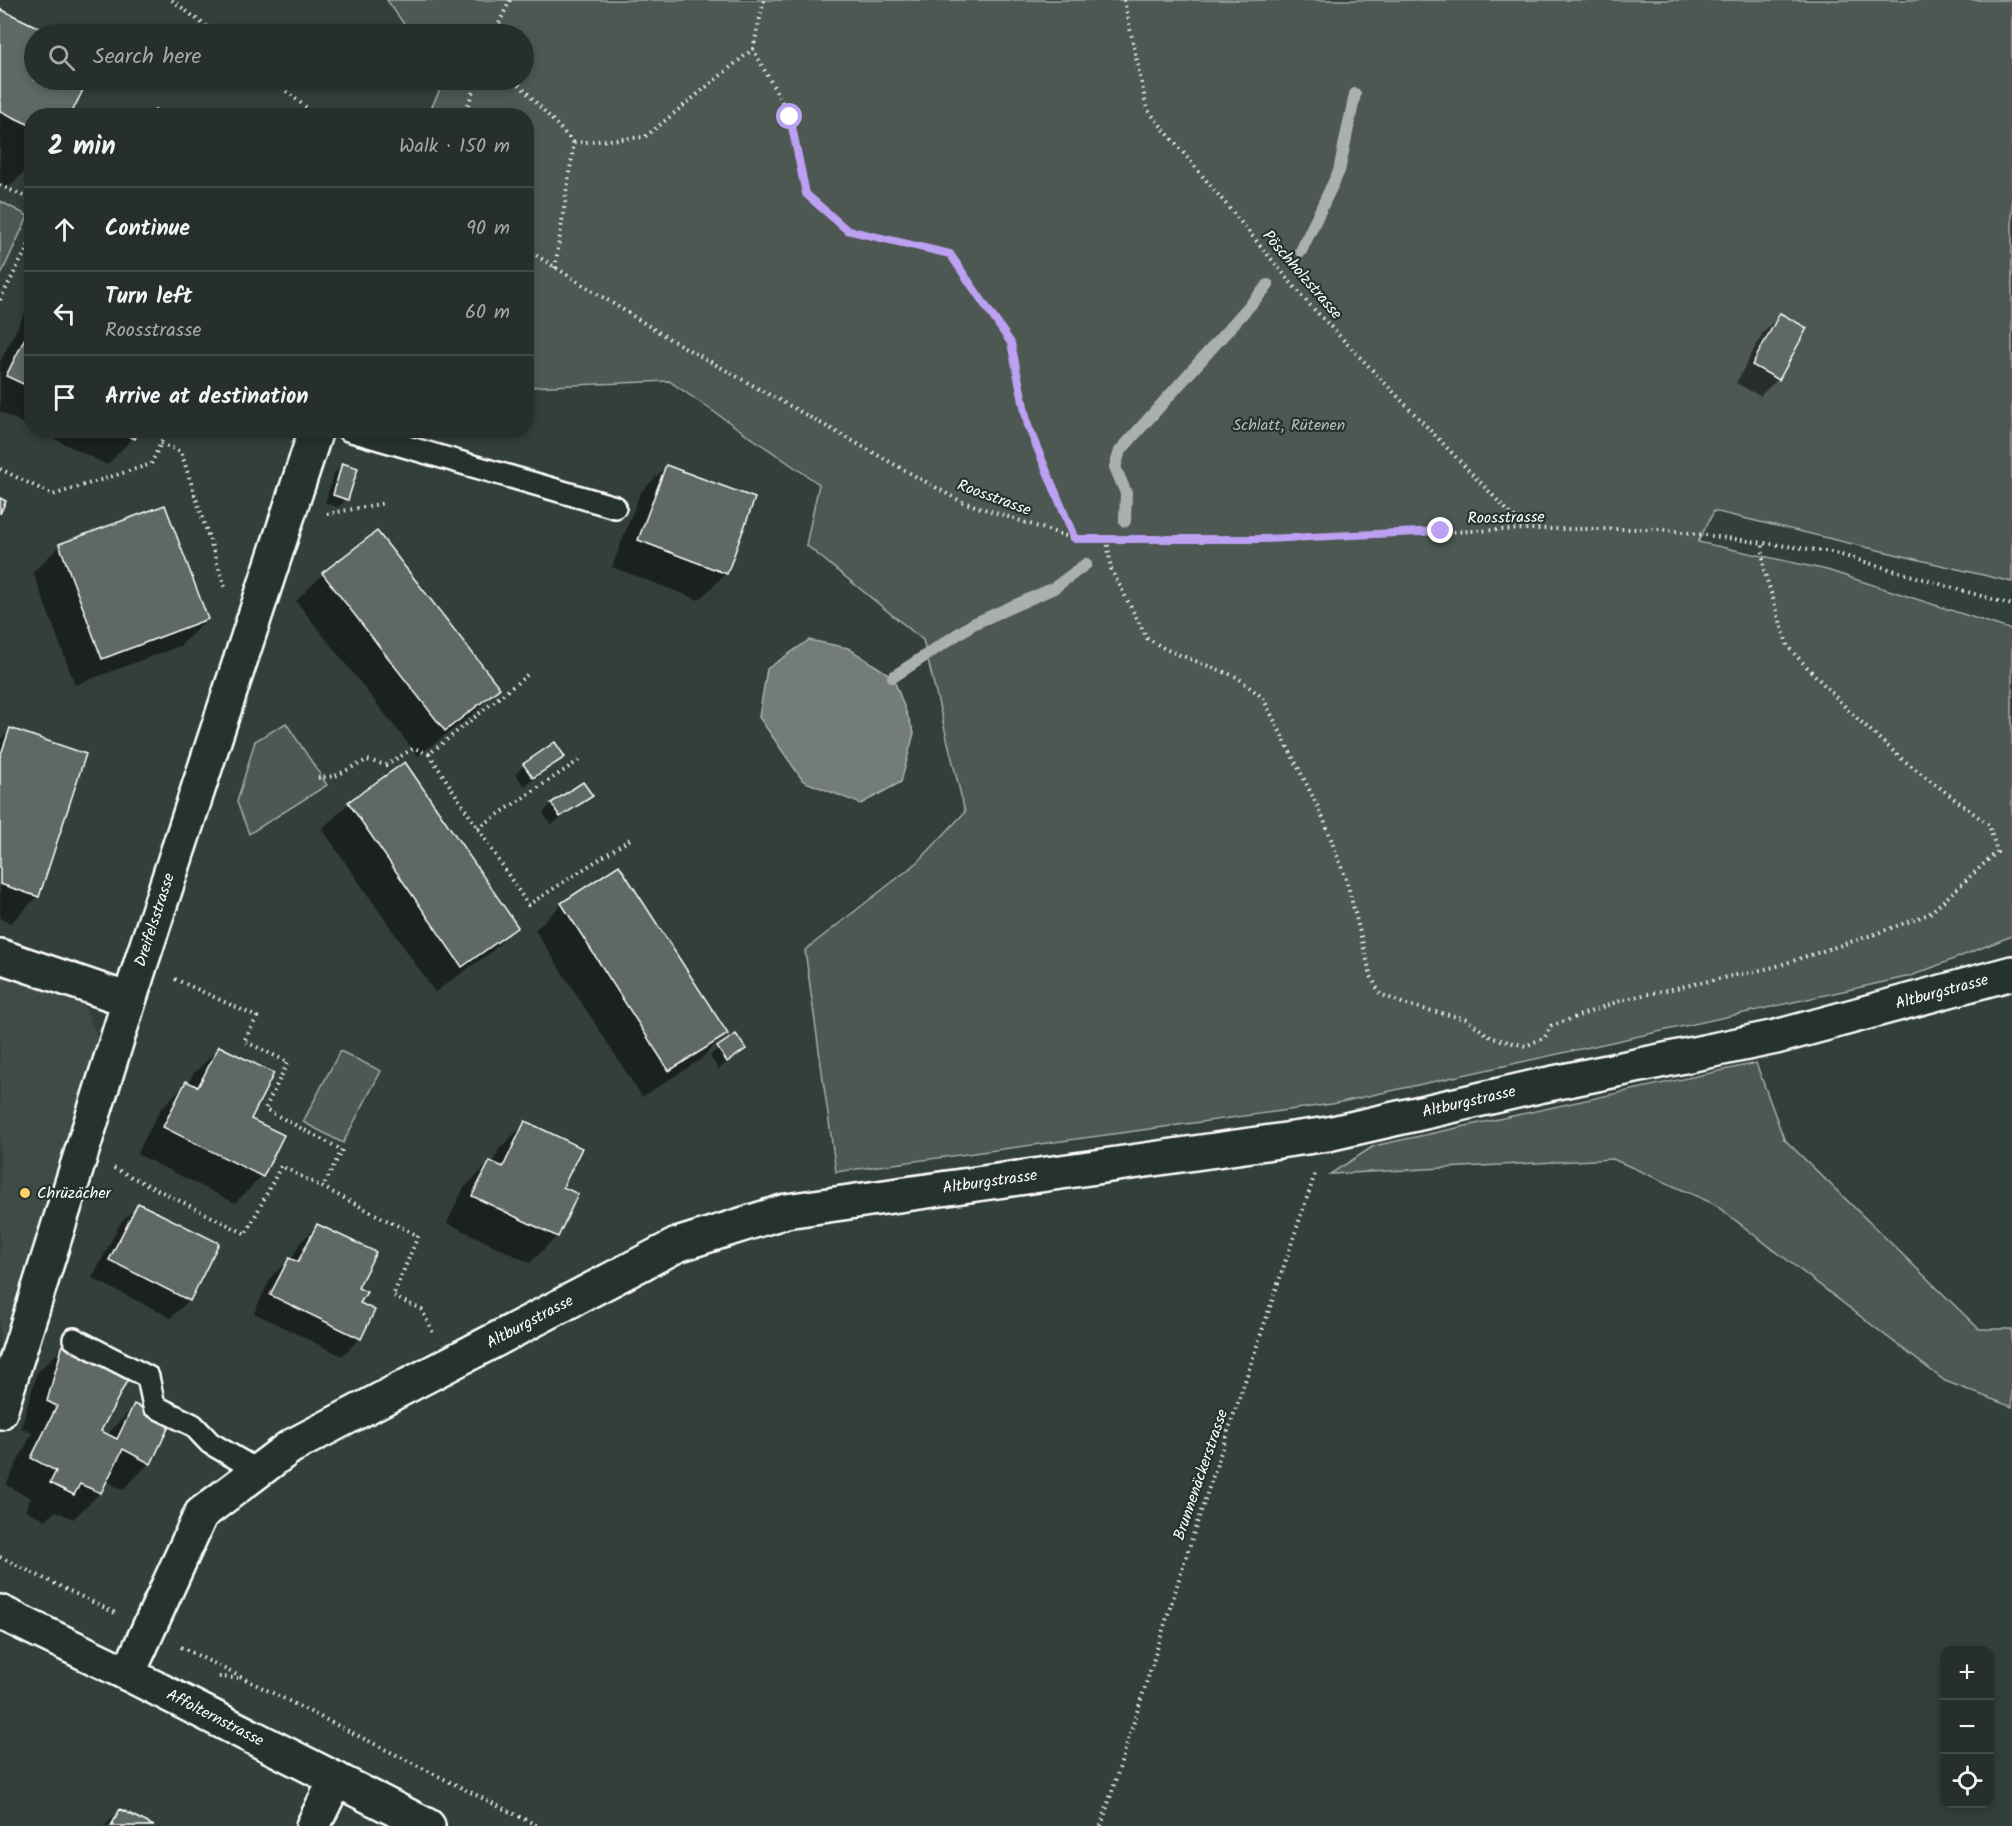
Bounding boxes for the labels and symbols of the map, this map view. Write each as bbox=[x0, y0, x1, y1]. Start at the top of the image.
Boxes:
route start bbox=[776, 103, 802, 129]
street label: Pöschholzstrasse bbox=[1256, 225, 1348, 325]
park label: Schlatt, Rütenen bbox=[1233, 413, 1345, 438]
street label: Roosstrasse bbox=[953, 473, 1035, 523]
street label: Roosstrasse bbox=[1467, 505, 1545, 531]
route end bbox=[1427, 517, 1453, 543]
street label: Dreifelsstrasse bbox=[128, 870, 182, 970]
street label: Altburgstrasse bbox=[1893, 968, 1991, 1016]
street label: Altburgstrasse bbox=[1420, 1079, 1518, 1125]
street label: Altburgstrasse bbox=[941, 1163, 1039, 1201]
place label: Chrüzächer bbox=[37, 1181, 113, 1206]
marker: Chrüzächer bbox=[18, 1186, 32, 1200]
street label: Altburgstrasse bbox=[482, 1289, 578, 1355]
street label: Brunnenäckerstrasse bbox=[1167, 1406, 1235, 1544]
street label: Affolternstrasse bbox=[162, 1683, 268, 1753]

